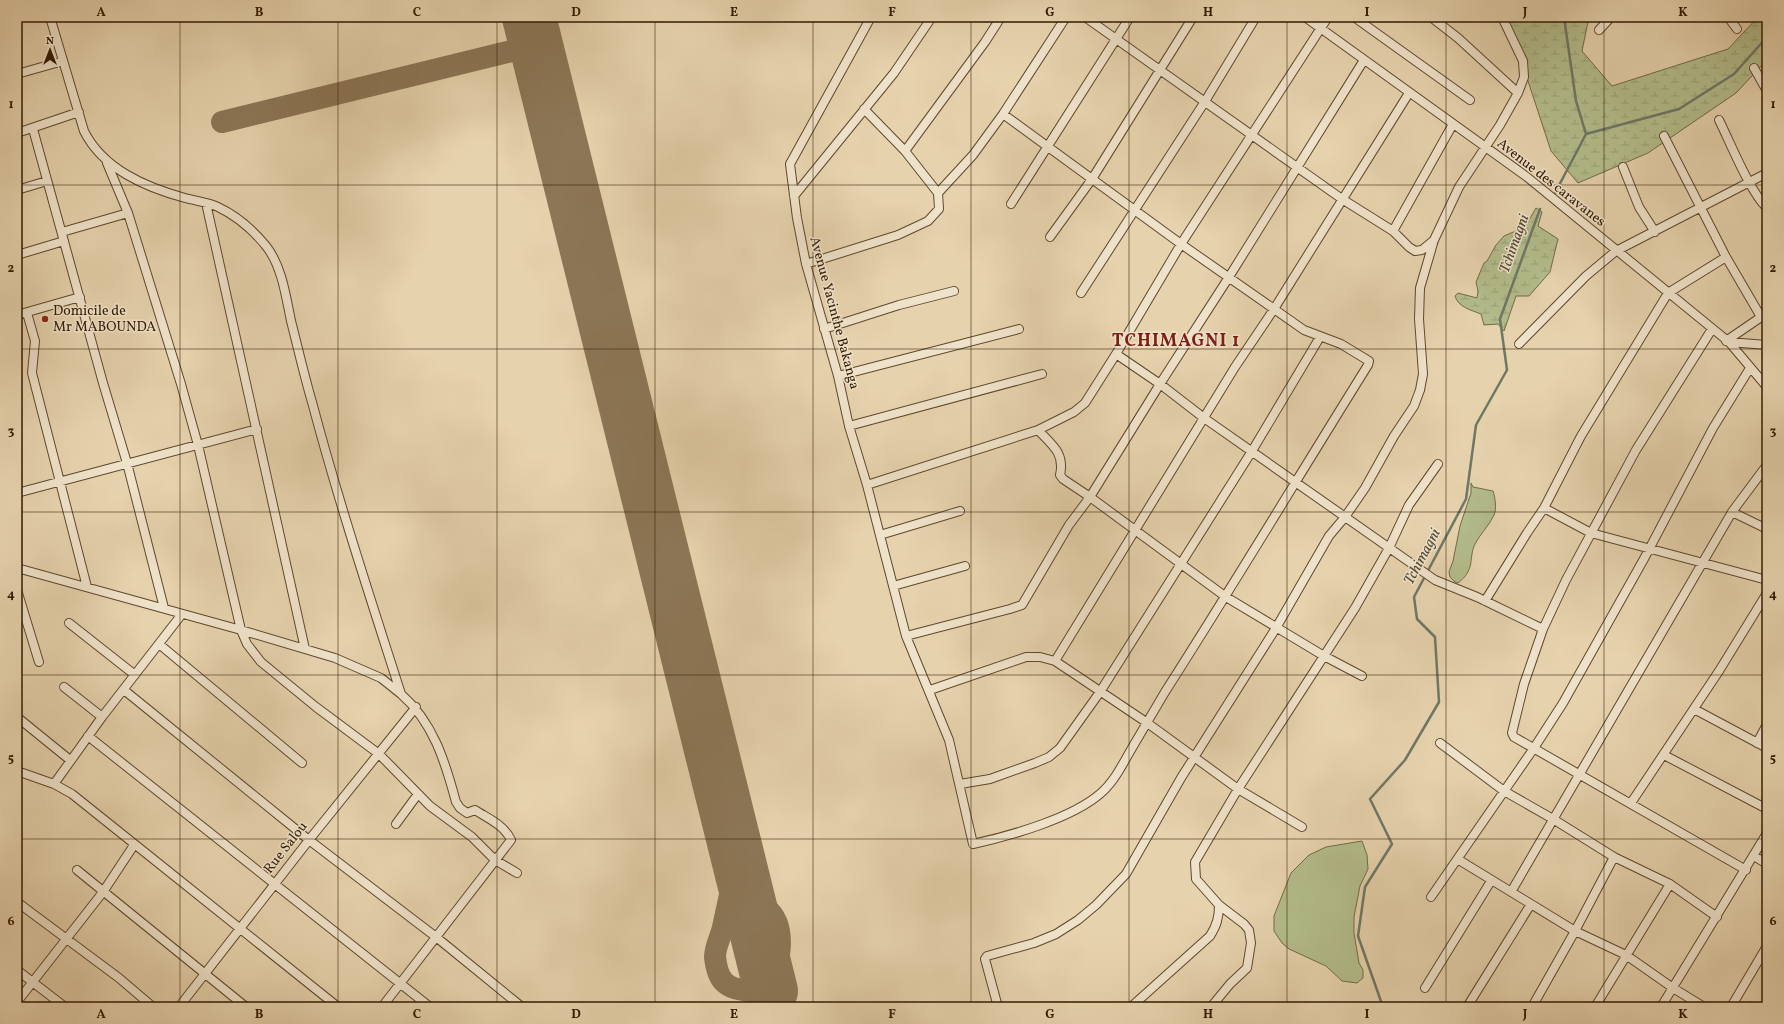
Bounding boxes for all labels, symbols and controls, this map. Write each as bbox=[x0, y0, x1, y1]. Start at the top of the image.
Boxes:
text: A bbox=[96, 4, 106, 22]
text: B bbox=[255, 4, 264, 22]
text: C bbox=[413, 4, 421, 22]
text: D bbox=[571, 4, 581, 22]
text: E bbox=[730, 4, 738, 22]
text: F bbox=[888, 4, 896, 22]
text: G bbox=[1045, 4, 1055, 22]
text: H bbox=[1203, 4, 1213, 22]
text: I bbox=[1365, 4, 1370, 22]
text: J bbox=[1522, 4, 1528, 22]
text: K bbox=[1678, 4, 1688, 22]
north arrow bbox=[30, 30, 70, 70]
text: N bbox=[46, 34, 54, 49]
text: 1 bbox=[8, 96, 14, 114]
text: 1 bbox=[1770, 96, 1776, 114]
street label: Avenue des caravanes bbox=[1493, 135, 1609, 231]
water label: Tchimagni bbox=[1495, 212, 1535, 276]
street label: Avenue Yacinthe Bakanga bbox=[804, 235, 864, 391]
text: 2 bbox=[8, 260, 15, 278]
text: 2 bbox=[1770, 260, 1777, 278]
place label: Domicile de Mr MABOUNDA bbox=[53, 302, 156, 337]
marker: Domicile de Mr MABOUNDA bbox=[40, 314, 50, 324]
district label: TCHIMAGNI 1 bbox=[1112, 329, 1240, 354]
text: 3 bbox=[8, 423, 15, 441]
text: 3 bbox=[1770, 423, 1777, 441]
water label: Tchimagni bbox=[1399, 525, 1447, 589]
text: 4 bbox=[7, 586, 15, 604]
text: 4 bbox=[1769, 586, 1777, 604]
text: 5 bbox=[8, 750, 14, 768]
text: 5 bbox=[1770, 750, 1776, 768]
street label: Rue Salou bbox=[260, 818, 312, 878]
text: 6 bbox=[7, 913, 15, 931]
text: 6 bbox=[1769, 913, 1777, 931]
text: A bbox=[96, 1006, 106, 1024]
text: B bbox=[255, 1006, 264, 1024]
text: C bbox=[413, 1006, 421, 1024]
text: D bbox=[571, 1006, 581, 1024]
text: E bbox=[730, 1006, 738, 1024]
text: F bbox=[888, 1006, 896, 1024]
text: G bbox=[1045, 1006, 1055, 1024]
text: H bbox=[1203, 1006, 1213, 1024]
text: I bbox=[1365, 1006, 1370, 1024]
text: J bbox=[1522, 1006, 1528, 1024]
text: K bbox=[1678, 1006, 1688, 1024]

